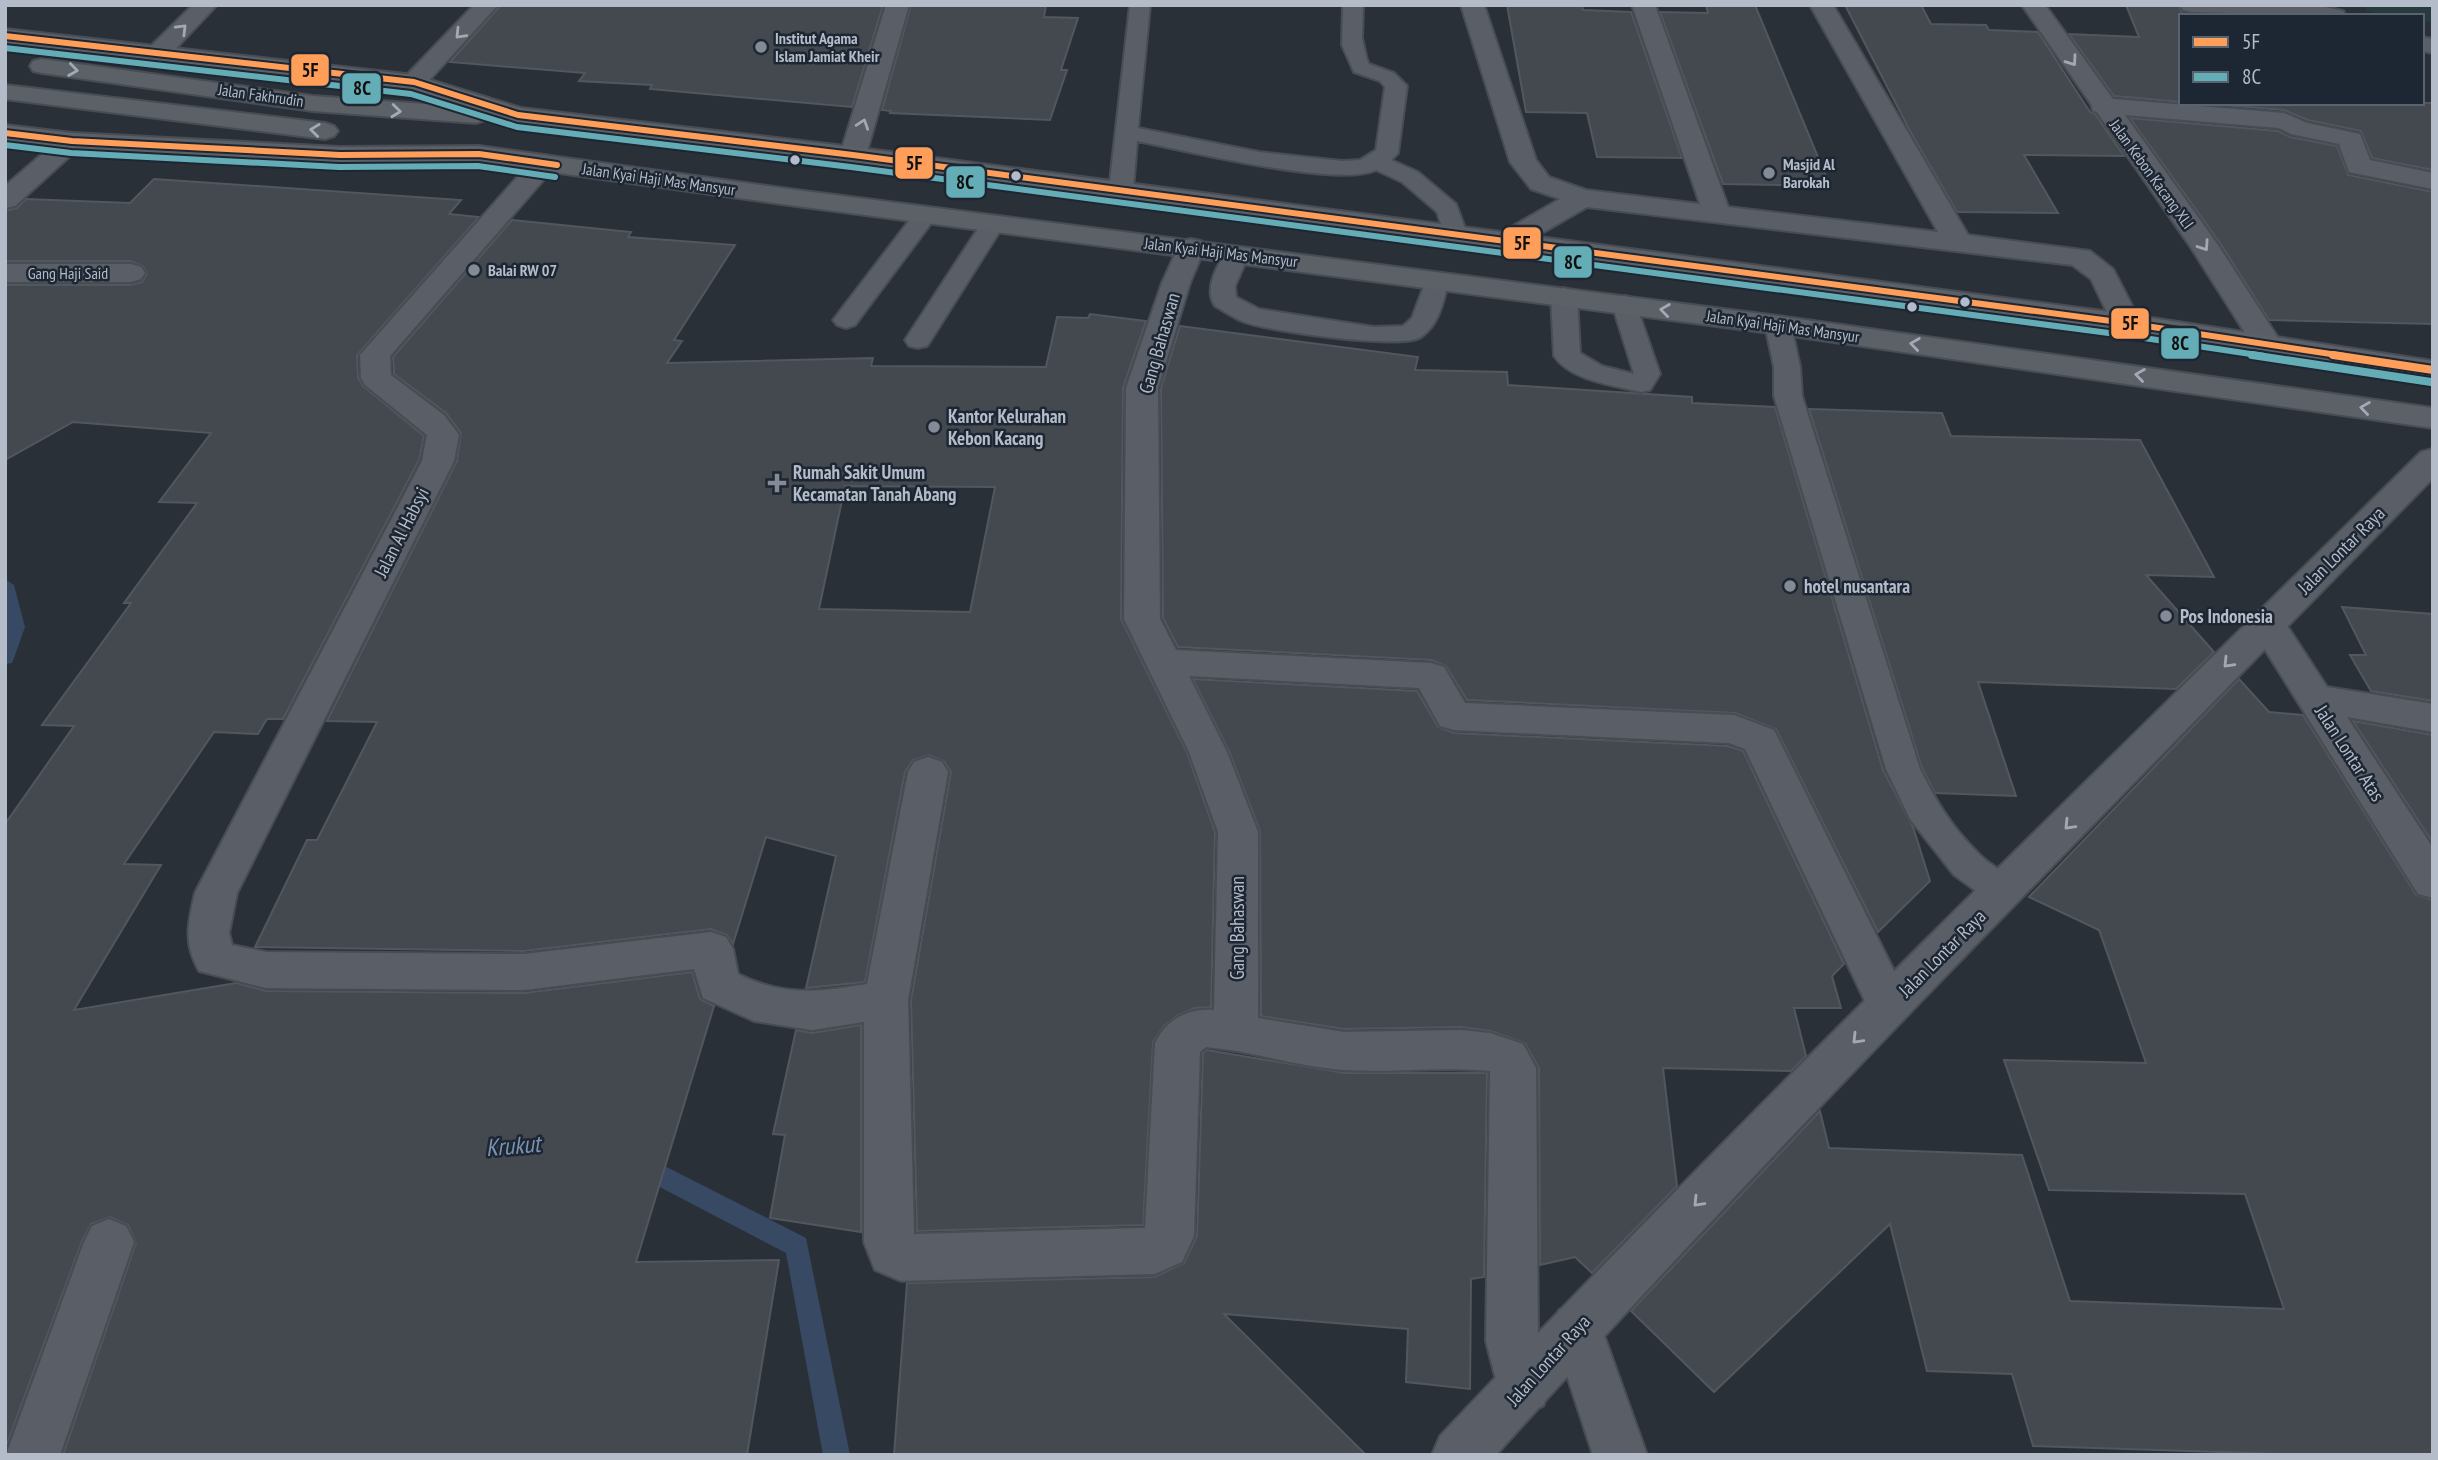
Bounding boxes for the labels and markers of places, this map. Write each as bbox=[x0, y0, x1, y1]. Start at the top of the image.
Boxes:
place label: Institut Agama Islam Jamiat Kheir bbox=[775, 28, 880, 66]
marker: Institut Agama Islam Jamiat Kheir bbox=[753, 39, 769, 55]
unlabelled marker bbox=[788, 153, 802, 167]
place label: Masjid Al Barokah bbox=[1783, 154, 1835, 192]
marker: Masjid Al Barokah bbox=[1761, 165, 1777, 181]
unlabelled marker bbox=[1009, 169, 1023, 183]
place label: Balai RW 07 bbox=[488, 260, 557, 280]
marker: Balai RW 07 bbox=[466, 262, 482, 278]
unlabelled marker bbox=[1958, 295, 1972, 309]
unlabelled marker bbox=[1905, 300, 1919, 314]
place label: Kantor Kelurahan Kebon Kacang bbox=[948, 404, 1066, 450]
marker: Kantor Kelurahan Kebon Kacang bbox=[926, 419, 942, 435]
place label: Rumah Sakit Umum Kecamatan Tanah Abang bbox=[793, 460, 957, 506]
marker: Rumah Sakit Umum Kecamatan Tanah Abang bbox=[767, 473, 787, 493]
place label: hotel nusantara bbox=[1804, 574, 1910, 598]
marker: hotel nusantara bbox=[1782, 578, 1798, 594]
place label: Pos Indonesia bbox=[2180, 604, 2273, 628]
marker: Pos Indonesia bbox=[2158, 608, 2174, 624]

